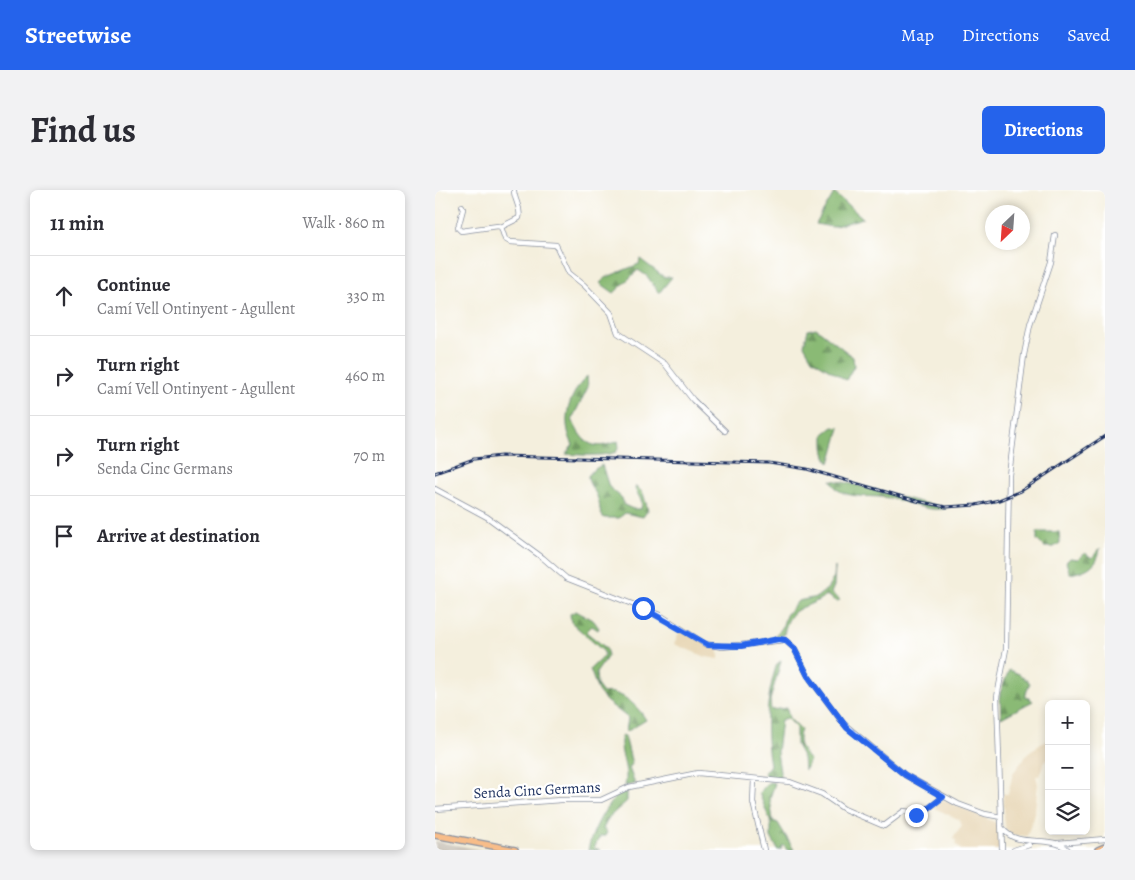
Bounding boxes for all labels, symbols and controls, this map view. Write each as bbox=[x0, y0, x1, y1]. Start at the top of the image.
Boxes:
text: Streetwise bbox=[25, 19, 131, 51]
text: Map bbox=[901, 23, 934, 47]
text: Directions bbox=[962, 23, 1039, 47]
text: Saved bbox=[1067, 23, 1110, 47]
text: Find us bbox=[30, 106, 136, 154]
button: Directions bbox=[982, 106, 1105, 154]
north arrow bbox=[985, 205, 1030, 250]
text: 11 min bbox=[50, 209, 104, 237]
text: Walk · 860 m bbox=[302, 212, 385, 234]
text: Continue bbox=[97, 272, 171, 298]
icon: ahead bbox=[50, 282, 78, 310]
text: 330 m bbox=[347, 285, 385, 307]
text: Camí Vell Ontinyent - Agullent bbox=[97, 298, 295, 320]
text: Turn right bbox=[97, 352, 179, 378]
icon: right bbox=[50, 362, 78, 390]
text: 460 m bbox=[345, 365, 385, 387]
text: Camí Vell Ontinyent - Agullent bbox=[97, 378, 295, 400]
text: Turn right bbox=[97, 432, 179, 458]
icon: right bbox=[50, 442, 78, 470]
text: 70 m bbox=[353, 445, 385, 467]
text: Senda Cinc Germans bbox=[97, 458, 233, 480]
icon: arrive bbox=[50, 522, 78, 550]
text: Arrive at destination bbox=[97, 523, 260, 549]
route start bbox=[632, 597, 655, 620]
map controls bbox=[1045, 700, 1090, 835]
button: + bbox=[1045, 700, 1090, 745]
button: − bbox=[1045, 745, 1090, 790]
street label: Senda Cinc Germans bbox=[473, 777, 601, 803]
button: layers bbox=[1045, 790, 1090, 835]
route end bbox=[905, 804, 928, 827]

